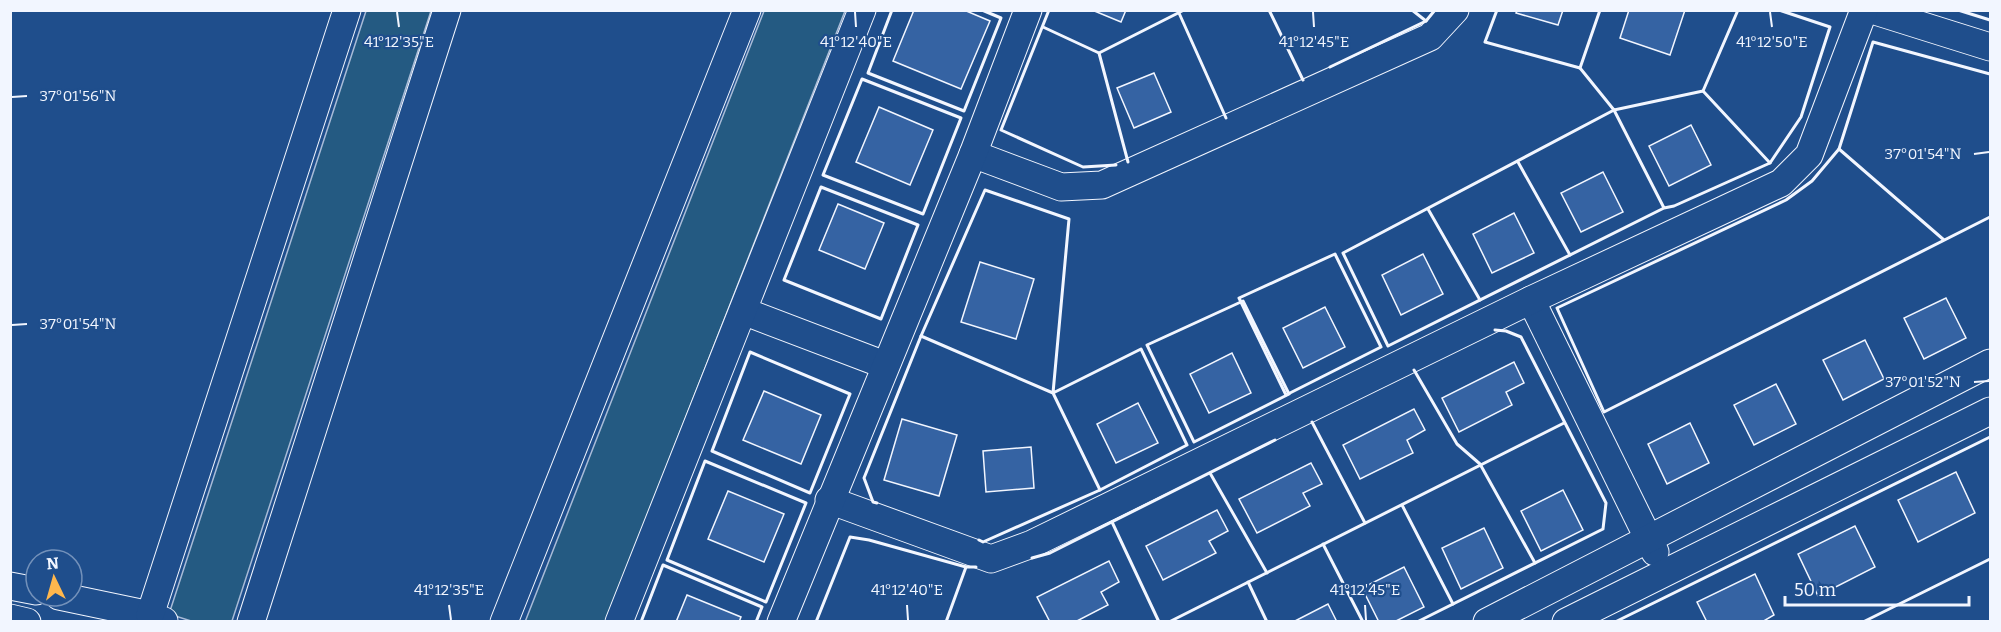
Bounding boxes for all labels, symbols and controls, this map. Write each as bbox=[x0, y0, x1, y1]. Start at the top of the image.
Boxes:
text: 41°12'35"E bbox=[364, 33, 434, 51]
text: 41°12'40"E bbox=[820, 33, 892, 51]
text: 41°12'45"E bbox=[1279, 33, 1349, 51]
text: 41°12'50"E bbox=[1736, 33, 1808, 51]
text: 37°01'56"N bbox=[40, 87, 117, 105]
text: 37°01'54"N bbox=[1885, 145, 1961, 163]
text: 37°01'54"N bbox=[40, 315, 116, 333]
text: 37°01'52"N bbox=[1885, 373, 1961, 391]
north arrow bbox=[24, 548, 84, 608]
text: N bbox=[46, 554, 60, 574]
scale bar bbox=[1785, 569, 1970, 607]
text: 50 m bbox=[1794, 579, 1836, 601]
text: 41°12'35"E bbox=[414, 581, 484, 599]
text: 41°12'40"E bbox=[871, 581, 943, 599]
text: 41°12'45"E bbox=[1330, 581, 1400, 599]

